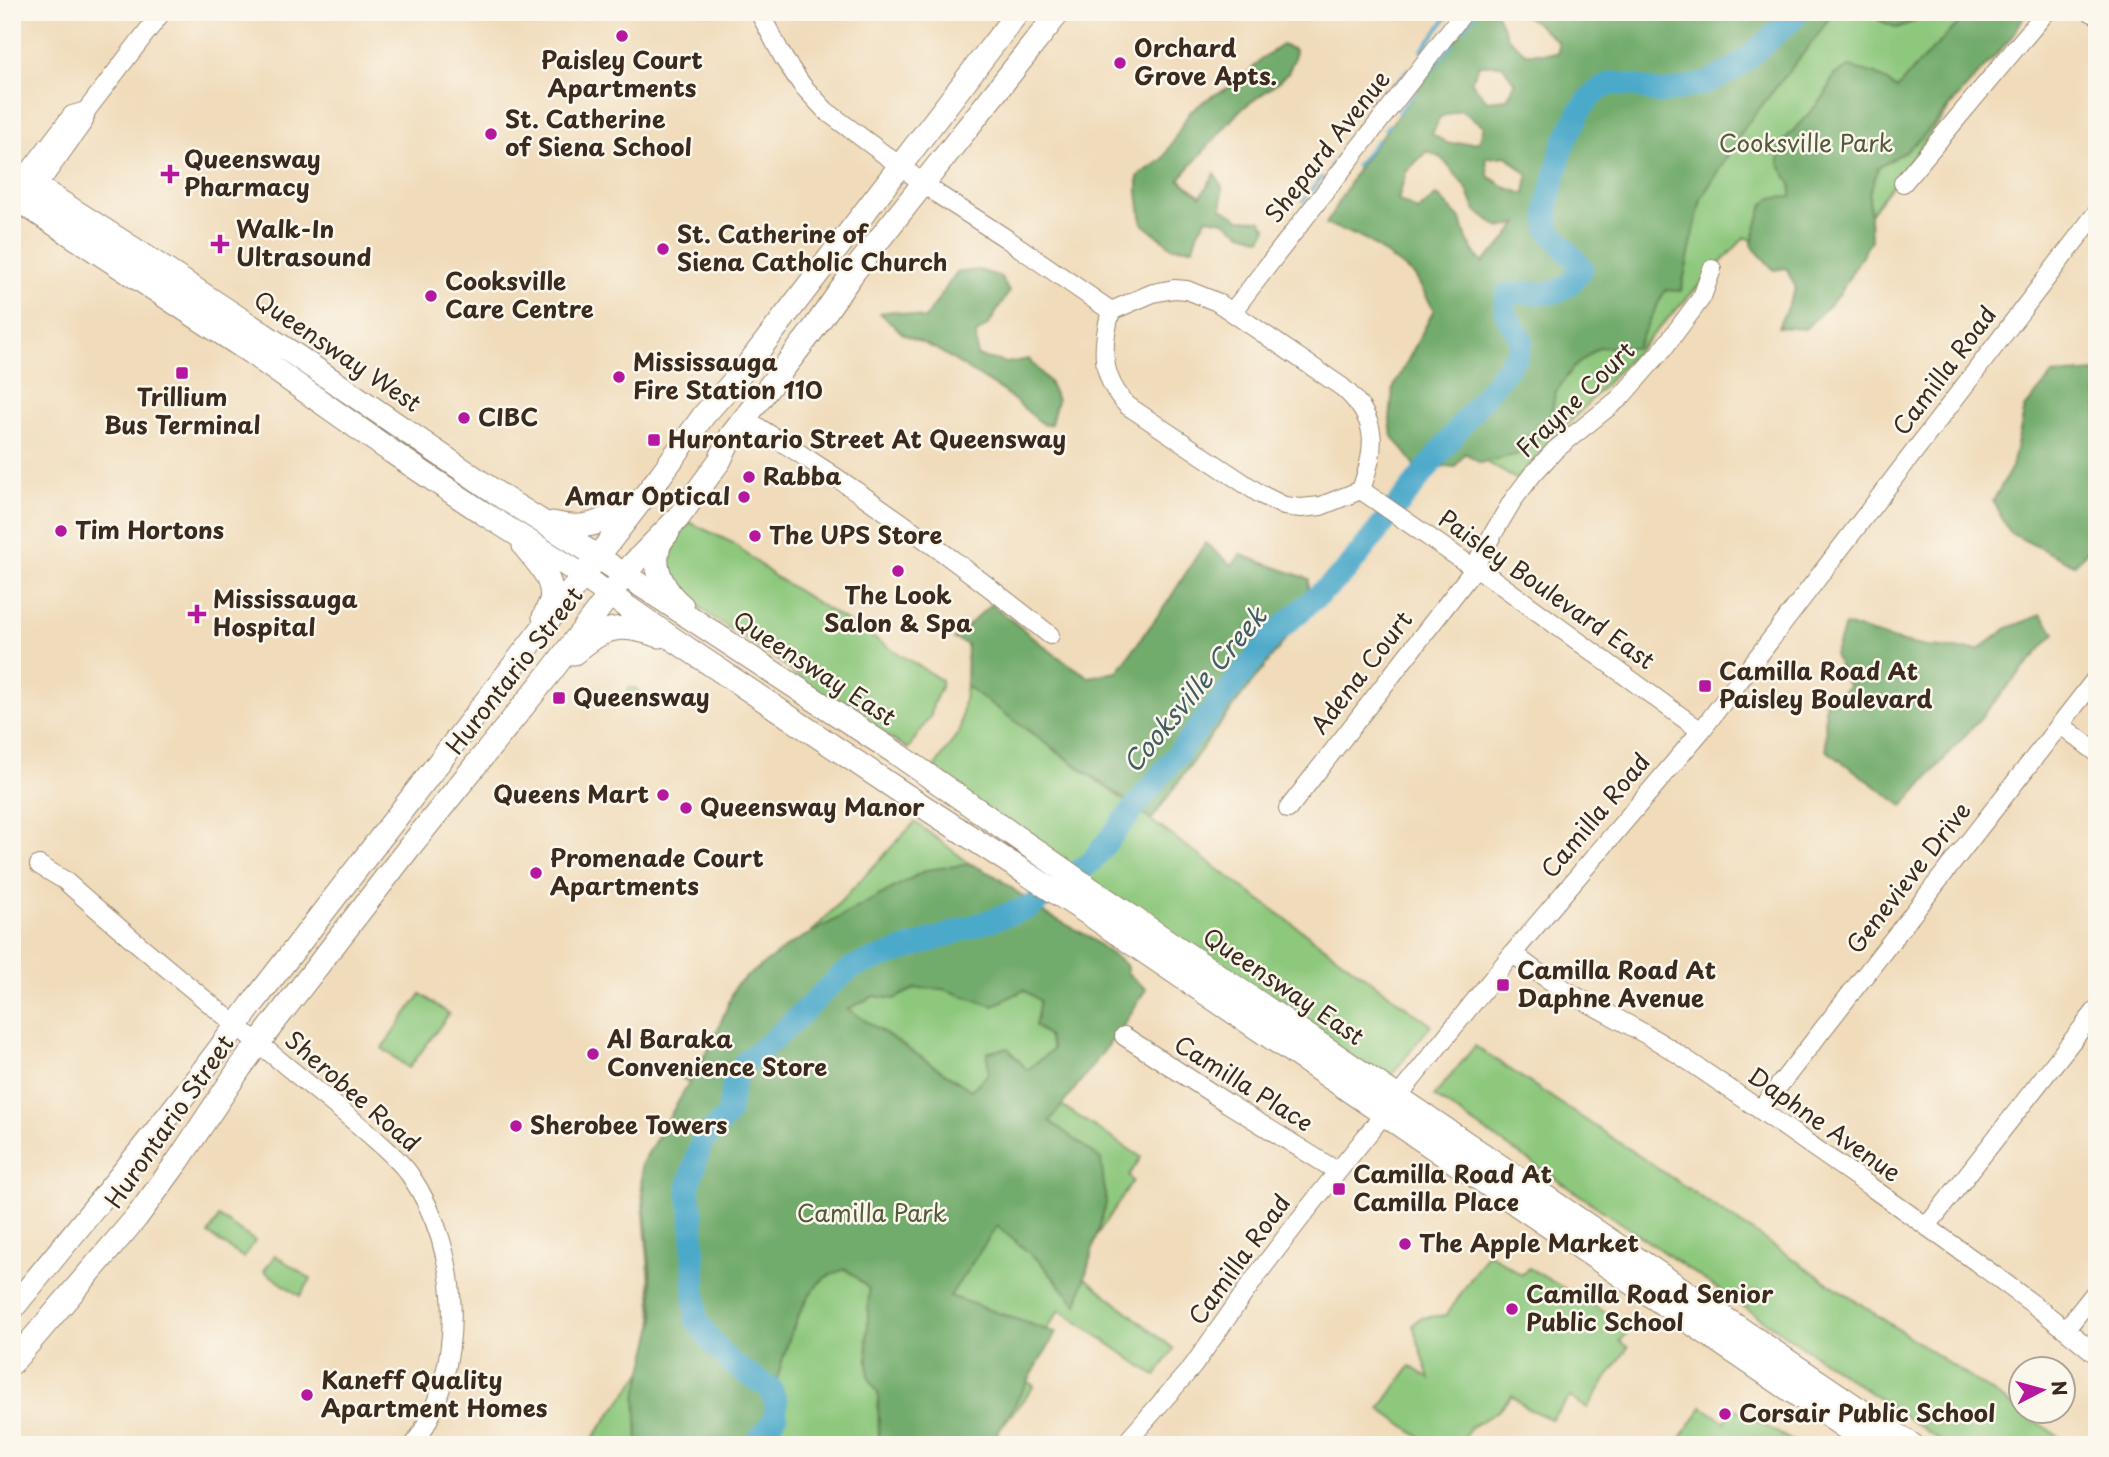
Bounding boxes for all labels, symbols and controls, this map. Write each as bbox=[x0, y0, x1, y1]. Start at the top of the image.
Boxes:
marker: Paisley Court Apartments bbox=[614, 28, 630, 44]
place label: Orchard Grove Apts. bbox=[1134, 29, 1277, 93]
place label: Paisley Court Apartments bbox=[541, 41, 703, 105]
marker: Orchard Grove Apts. bbox=[1112, 55, 1128, 71]
street label: Shepard Avenue bbox=[1255, 62, 1398, 230]
place label: St. Catherine of Siena School bbox=[505, 100, 692, 164]
park label: Cooksville Park bbox=[1719, 124, 1893, 160]
marker: St. Catherine of Siena School bbox=[483, 126, 499, 142]
place label: Queensway Pharmacy bbox=[184, 140, 321, 204]
marker: Queensway Pharmacy bbox=[162, 166, 178, 182]
place label: Walk-In Ultrasound bbox=[236, 210, 371, 274]
place label: St. Catherine of Siena Catholic Church bbox=[677, 215, 948, 279]
marker: Walk-In Ultrasound bbox=[210, 234, 230, 254]
marker: St. Catherine of Siena Catholic Church bbox=[655, 241, 671, 257]
place label: Cooksville Care Centre bbox=[445, 262, 594, 326]
street label: Queensway West bbox=[247, 281, 429, 420]
marker: Cooksville Care Centre bbox=[423, 288, 439, 304]
street label: Camilla Road bbox=[1883, 298, 2004, 442]
street label: Frayne Court bbox=[1507, 332, 1642, 465]
place label: Mississauga Fire Station 110 bbox=[633, 343, 823, 407]
marker: Trillium Bus Terminal bbox=[174, 365, 190, 381]
marker: Mississauga Fire Station 110 bbox=[611, 369, 627, 385]
place label: Trillium Bus Terminal bbox=[104, 378, 260, 442]
place label: CIBC bbox=[478, 398, 538, 434]
marker: CIBC bbox=[456, 410, 472, 426]
place label: Hurontario Street At Queensway bbox=[668, 420, 1066, 456]
marker: Hurontario Street At Queensway bbox=[646, 432, 662, 448]
place label: Rabba bbox=[763, 457, 842, 493]
marker: Rabba bbox=[741, 469, 757, 485]
place label: Amar Optical bbox=[564, 477, 730, 513]
marker: Amar Optical bbox=[736, 489, 752, 505]
street label: Paisley Boulevard East bbox=[1431, 500, 1663, 677]
place label: Tim Hortons bbox=[75, 511, 224, 547]
place label: The UPS Store bbox=[769, 516, 942, 552]
marker: Tim Hortons bbox=[53, 523, 69, 539]
marker: The UPS Store bbox=[747, 528, 763, 544]
marker: The Look Salon & Spa bbox=[890, 563, 906, 579]
place label: The Look Salon & Spa bbox=[824, 576, 973, 640]
street label: Hurontario Street bbox=[436, 578, 591, 761]
place label: Mississauga Hospital bbox=[213, 580, 358, 644]
water label: Cooksville Creek bbox=[1113, 597, 1276, 781]
street label: Queensway East bbox=[726, 601, 904, 734]
street label: Adena Court bbox=[1301, 602, 1420, 741]
marker: Mississauga Hospital bbox=[187, 604, 207, 624]
place label: Camilla Road At Paisley Boulevard bbox=[1719, 652, 1933, 716]
place label: Queensway bbox=[573, 678, 710, 714]
marker: Camilla Road At Paisley Boulevard bbox=[1697, 678, 1713, 694]
marker: Queensway bbox=[551, 690, 567, 706]
street label: Camilla Road bbox=[1531, 744, 1658, 885]
place label: Queens Mart bbox=[493, 775, 649, 811]
marker: Queens Mart bbox=[655, 787, 671, 803]
place label: Queensway Manor bbox=[700, 788, 925, 824]
street label: Genevieve Drive bbox=[1836, 793, 1978, 961]
marker: Queensway Manor bbox=[678, 800, 694, 816]
place label: Promenade Court Apartments bbox=[550, 839, 764, 903]
marker: Promenade Court Apartments bbox=[528, 865, 544, 881]
street label: Queensway East bbox=[1196, 918, 1372, 1053]
place label: Camilla Road At Daphne Avenue bbox=[1517, 951, 1716, 1015]
marker: Camilla Road At Daphne Avenue bbox=[1495, 977, 1511, 993]
place label: Al Baraka Convenience Store bbox=[606, 1020, 827, 1084]
street label: Sherobee Road bbox=[278, 1021, 429, 1160]
street label: Camilla Place bbox=[1168, 1025, 1320, 1139]
street label: Hurontario Street bbox=[95, 1027, 242, 1215]
marker: Al Baraka Convenience Store bbox=[585, 1046, 601, 1062]
street label: Daphne Avenue bbox=[1741, 1057, 1909, 1190]
place label: Sherobee Towers bbox=[530, 1106, 728, 1142]
marker: Sherobee Towers bbox=[508, 1118, 524, 1134]
place label: Camilla Road At Camilla Place bbox=[1353, 1155, 1552, 1219]
marker: Camilla Road At Camilla Place bbox=[1331, 1181, 1347, 1197]
street label: Camilla Road bbox=[1179, 1186, 1298, 1332]
park label: Camilla Park bbox=[797, 1194, 947, 1230]
place label: The Apple Market bbox=[1419, 1224, 1639, 1260]
marker: The Apple Market bbox=[1397, 1236, 1413, 1252]
place label: Camilla Road Senior Public School bbox=[1526, 1275, 1774, 1339]
marker: Camilla Road Senior Public School bbox=[1504, 1301, 1520, 1317]
north arrow bbox=[2008, 1356, 2078, 1426]
place label: Kaneff Quality Apartment Homes bbox=[321, 1361, 548, 1425]
text: N bbox=[2045, 1379, 2075, 1397]
marker: Kaneff Quality Apartment Homes bbox=[299, 1387, 315, 1403]
place label: Corsair Public School bbox=[1739, 1394, 1995, 1430]
marker: Corsair Public School bbox=[1717, 1406, 1733, 1422]

